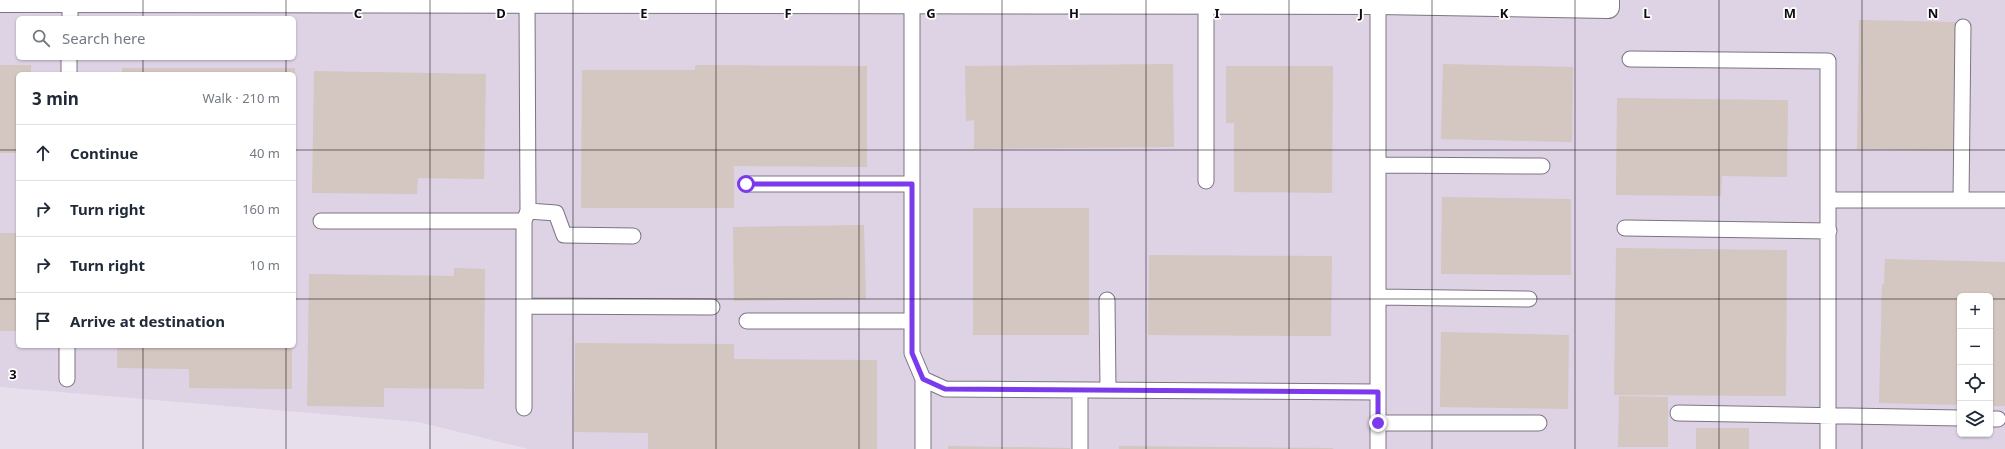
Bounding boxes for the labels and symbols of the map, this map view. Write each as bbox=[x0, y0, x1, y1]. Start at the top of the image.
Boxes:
text: C bbox=[354, 4, 362, 22]
text: D bbox=[496, 4, 506, 22]
text: E bbox=[640, 4, 648, 22]
text: F bbox=[784, 4, 792, 22]
text: G bbox=[926, 4, 936, 22]
text: H bbox=[1069, 4, 1079, 22]
text: I bbox=[1214, 4, 1220, 22]
text: J bbox=[1358, 4, 1363, 22]
text: K bbox=[1500, 4, 1509, 22]
text: L bbox=[1643, 4, 1651, 22]
text: M bbox=[1784, 4, 1796, 22]
text: N bbox=[1928, 4, 1938, 22]
route start bbox=[737, 175, 755, 193]
text: 3 bbox=[9, 365, 17, 383]
route end bbox=[1369, 414, 1387, 432]

